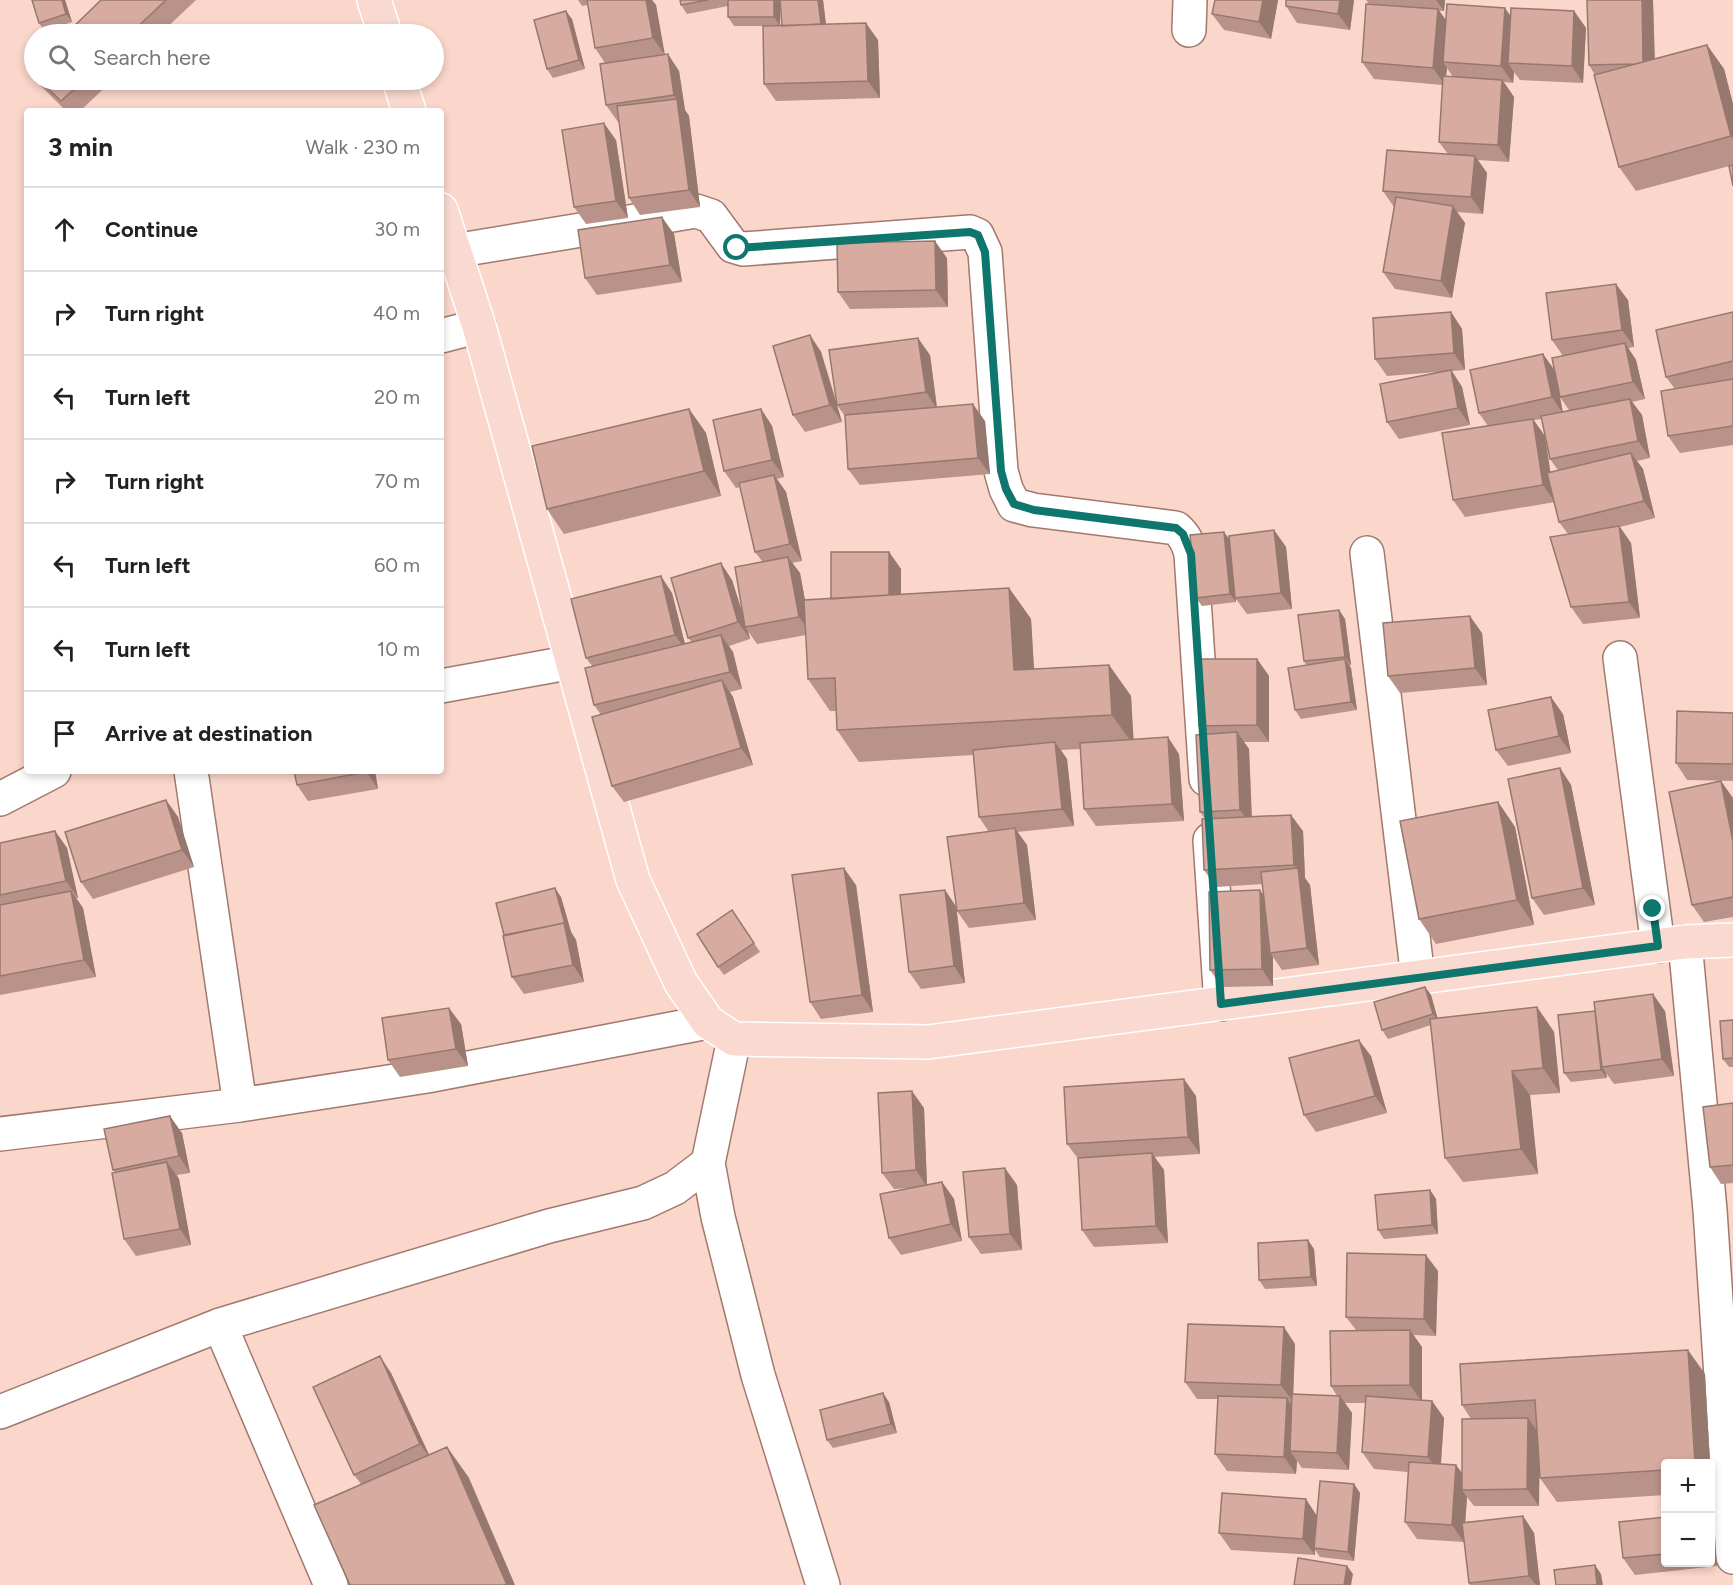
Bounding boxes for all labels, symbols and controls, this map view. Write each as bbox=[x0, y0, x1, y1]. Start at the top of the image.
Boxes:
search box bbox=[24, 24, 444, 90]
icon: search bbox=[45, 41, 78, 74]
text: Search here bbox=[93, 44, 211, 71]
text: 3 min bbox=[48, 131, 113, 163]
text: Walk · 230 m bbox=[306, 135, 420, 159]
icon: ahead bbox=[48, 213, 81, 246]
text: Continue bbox=[105, 216, 198, 243]
text: 30 m bbox=[374, 217, 420, 241]
route start bbox=[723, 234, 749, 260]
icon: right bbox=[48, 297, 81, 330]
text: Turn right bbox=[105, 300, 204, 327]
text: 40 m bbox=[373, 301, 420, 325]
icon: left bbox=[48, 381, 81, 414]
text: Turn left bbox=[105, 384, 191, 411]
text: 20 m bbox=[374, 385, 420, 409]
icon: right bbox=[48, 465, 81, 498]
text: Turn right bbox=[105, 468, 204, 495]
text: 70 m bbox=[374, 469, 420, 493]
icon: left bbox=[48, 549, 81, 582]
text: Turn left bbox=[105, 552, 191, 579]
text: 60 m bbox=[374, 553, 420, 577]
icon: left bbox=[48, 633, 81, 666]
text: Turn left bbox=[105, 636, 191, 663]
text: 10 m bbox=[377, 637, 420, 661]
icon: arrive bbox=[48, 717, 81, 750]
text: Arrive at destination bbox=[105, 720, 313, 747]
route end bbox=[1639, 895, 1665, 921]
map controls bbox=[1661, 1459, 1715, 1567]
button: + bbox=[1661, 1459, 1715, 1513]
button: − bbox=[1661, 1513, 1715, 1567]

